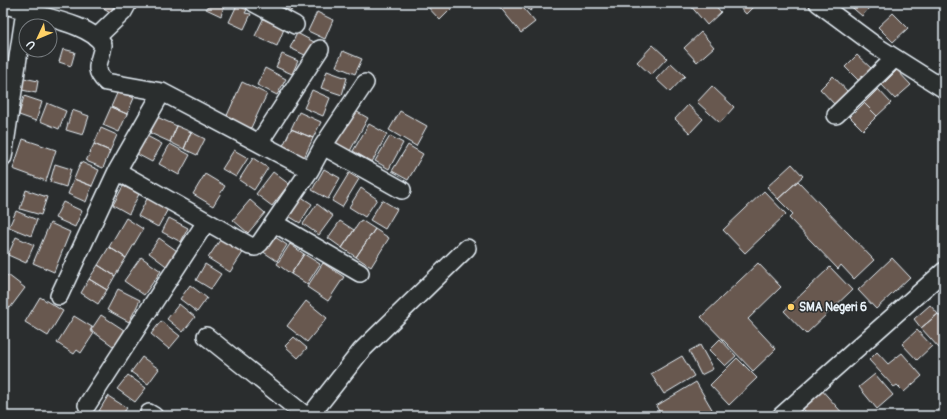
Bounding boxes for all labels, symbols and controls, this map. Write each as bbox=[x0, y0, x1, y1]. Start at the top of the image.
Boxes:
north arrow bbox=[18, 18, 58, 58]
text: U bbox=[24, 37, 38, 52]
place label: SMA Negeri 6 bbox=[799, 300, 867, 315]
marker: SMA Negeri 6 bbox=[786, 302, 796, 312]

